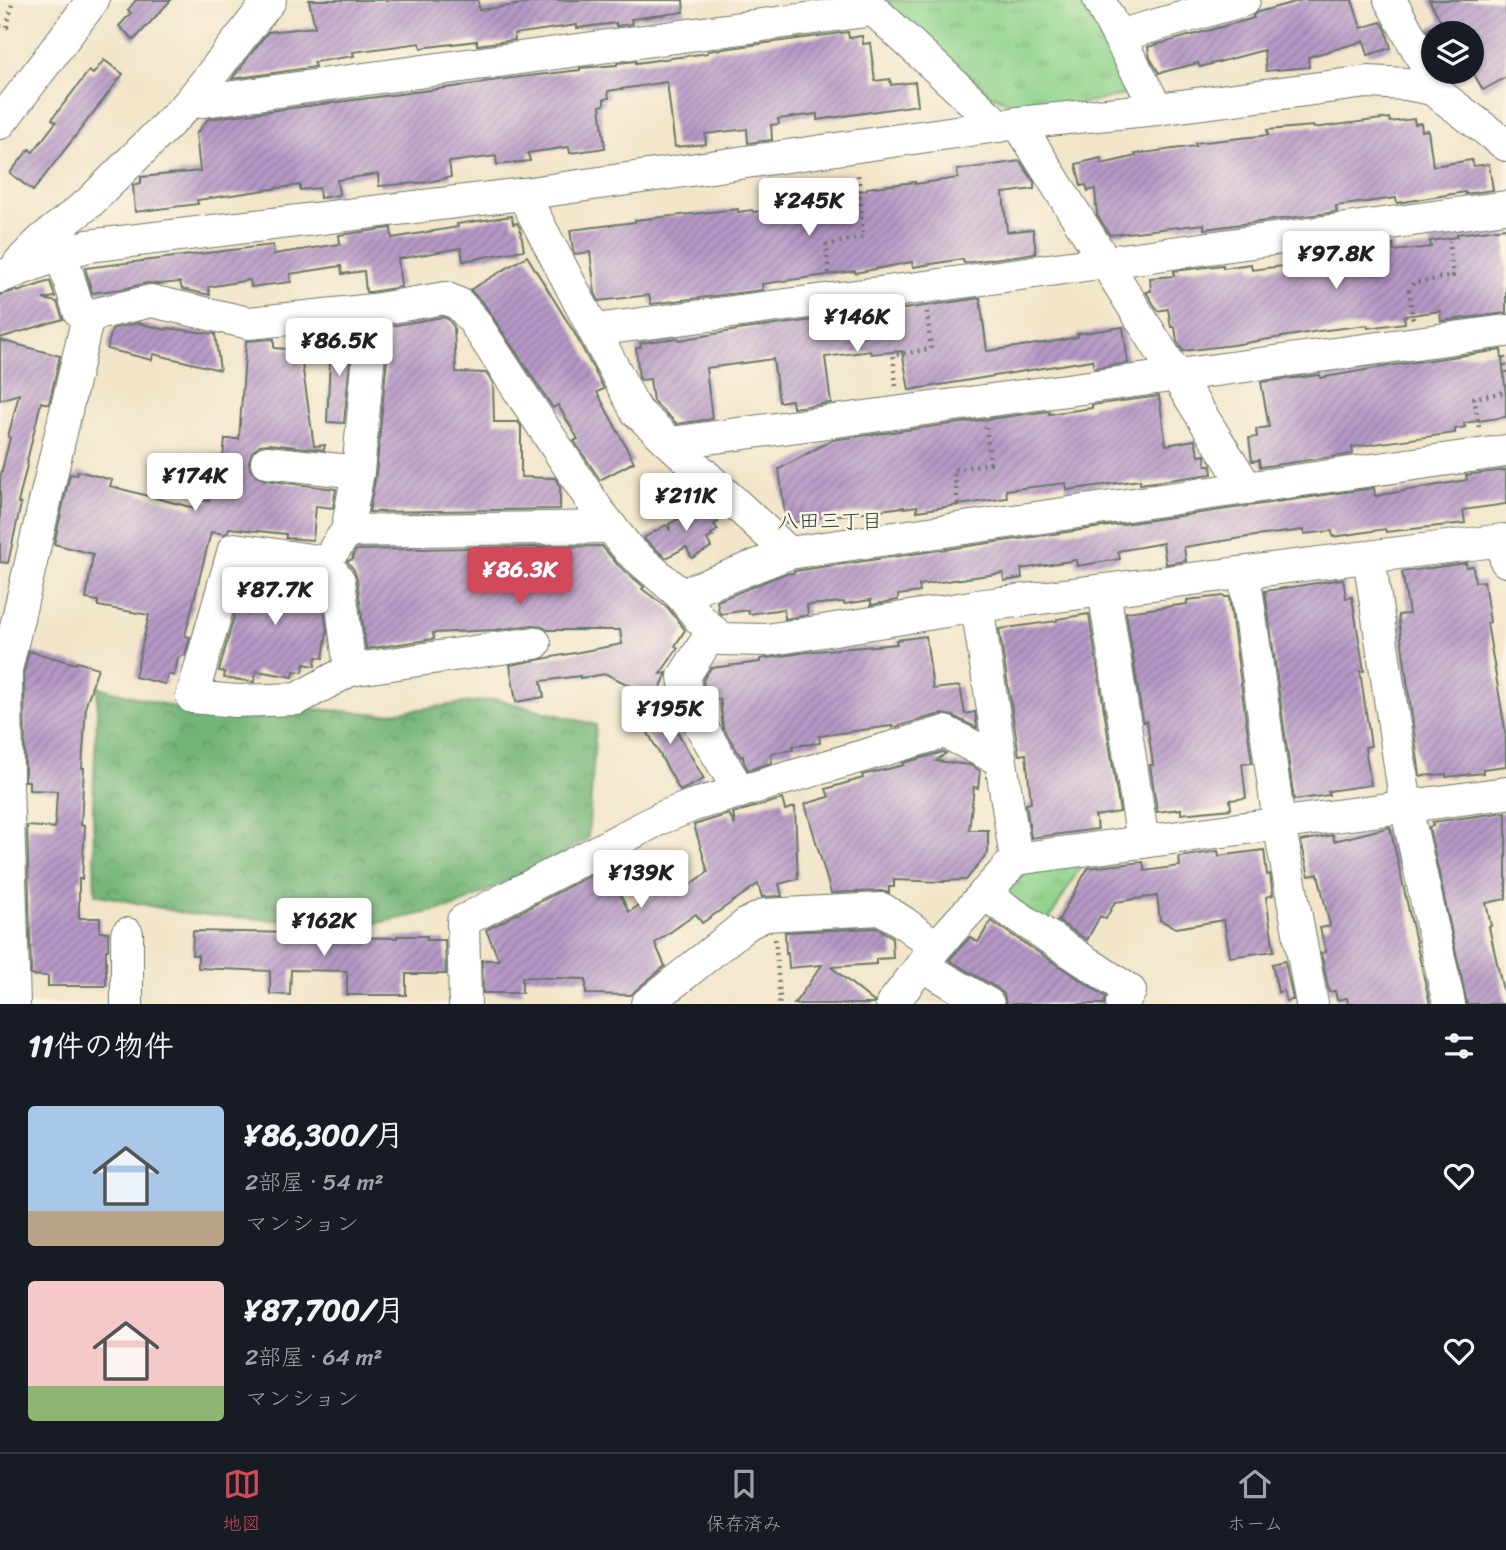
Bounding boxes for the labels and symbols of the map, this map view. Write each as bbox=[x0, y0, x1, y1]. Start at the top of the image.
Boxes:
pin: ¥245K bbox=[760, 178, 858, 238]
pin: ¥97.8K bbox=[1279, 232, 1393, 291]
pin: ¥146K bbox=[808, 294, 906, 354]
pin: ¥86.5K bbox=[282, 318, 396, 378]
pin: ¥174K bbox=[146, 454, 244, 513]
pin: ¥211K bbox=[637, 474, 735, 533]
district label: 八田三丁目 bbox=[778, 502, 883, 540]
pin: ¥86.3K bbox=[463, 548, 577, 607]
pin: ¥87.7K bbox=[218, 568, 332, 627]
pin: ¥195K bbox=[621, 686, 719, 746]
pin: ¥139K bbox=[592, 850, 690, 910]
pin: ¥162K bbox=[275, 898, 373, 958]

